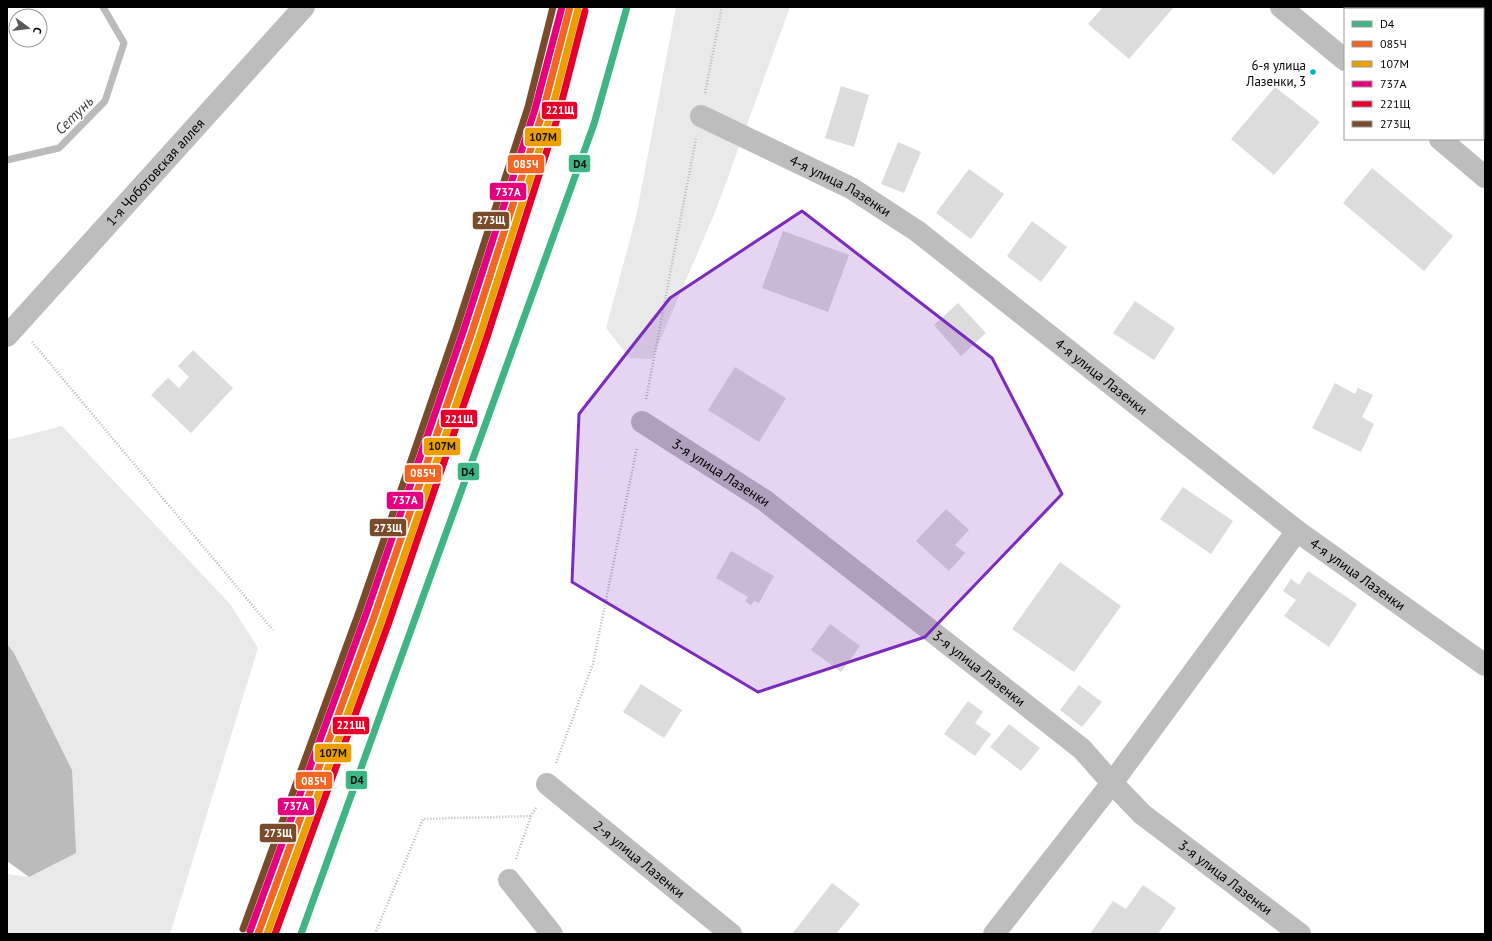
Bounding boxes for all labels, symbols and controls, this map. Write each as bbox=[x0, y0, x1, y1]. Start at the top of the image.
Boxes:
north arrow bbox=[8, 8, 48, 48]
legend bbox=[1344, 8, 1484, 140]
text: D4 bbox=[1380, 16, 1395, 31]
text: С bbox=[30, 26, 45, 35]
text: 085Ч bbox=[1380, 36, 1407, 51]
text: 107М bbox=[1380, 56, 1409, 71]
place label: 6-я улица Лазенки, 3 bbox=[1245, 57, 1306, 90]
marker: 6-я улица Лазенки, 3 bbox=[1308, 67, 1318, 77]
text: 737А bbox=[1380, 76, 1407, 91]
water label: Сетунь bbox=[51, 91, 98, 138]
text: 221Щ bbox=[1380, 96, 1411, 111]
line badge: 221Щ bbox=[541, 101, 578, 120]
text: 221Щ bbox=[546, 103, 574, 117]
street label: 1-я Чоботовская аллея bbox=[102, 114, 208, 230]
text: 273Щ bbox=[1380, 116, 1411, 131]
line badge: 107М bbox=[524, 127, 562, 147]
text: 107М bbox=[529, 130, 557, 144]
street label: 4-я улица Лазенки bbox=[787, 151, 895, 221]
line badge: 085Ч bbox=[507, 154, 545, 174]
line badge: D4 bbox=[568, 154, 591, 173]
text: 085Ч bbox=[513, 157, 539, 171]
text: D4 bbox=[573, 157, 587, 171]
line badge: 737А bbox=[489, 182, 527, 201]
text: 737А bbox=[495, 185, 521, 199]
line badge: 273Щ bbox=[472, 211, 510, 230]
text: 273Щ bbox=[477, 213, 505, 227]
street label: 4-я улица Лазенки bbox=[1051, 334, 1151, 419]
line badge: 221Щ bbox=[440, 409, 478, 428]
text: 221Щ bbox=[445, 412, 473, 426]
street label: 3-я улица Лазенки bbox=[669, 435, 774, 511]
line badge: 107М bbox=[423, 437, 461, 456]
text: 107М bbox=[428, 439, 456, 453]
line badge: D4 bbox=[457, 462, 480, 481]
line badge: 085Ч bbox=[404, 464, 442, 483]
text: D4 bbox=[461, 465, 475, 479]
text: 085Ч bbox=[410, 466, 436, 480]
line badge: 737А bbox=[386, 491, 424, 510]
text: 737А bbox=[392, 493, 418, 507]
line badge: 273Щ bbox=[369, 518, 407, 537]
text: 273Щ bbox=[374, 521, 402, 535]
street label: 4-я улица Лазенки bbox=[1306, 534, 1409, 615]
street label: 3-я улица Лазенки bbox=[929, 626, 1029, 710]
line badge: 221Щ bbox=[332, 716, 370, 735]
text: 221Щ bbox=[337, 718, 365, 732]
line badge: 107М bbox=[314, 743, 352, 763]
text: 107М bbox=[319, 746, 347, 760]
line badge: D4 bbox=[345, 770, 368, 790]
line badge: 085Ч bbox=[295, 771, 333, 790]
text: D4 bbox=[350, 773, 364, 787]
text: 085Ч bbox=[301, 774, 327, 788]
line badge: 737А bbox=[277, 797, 315, 816]
text: 737А bbox=[283, 799, 309, 813]
street label: 2-я улица Лазенки bbox=[590, 816, 689, 902]
line badge: 273Щ bbox=[259, 823, 297, 843]
text: 273Щ bbox=[264, 826, 292, 840]
street label: 3-я улица Лазенки bbox=[1175, 836, 1276, 919]

